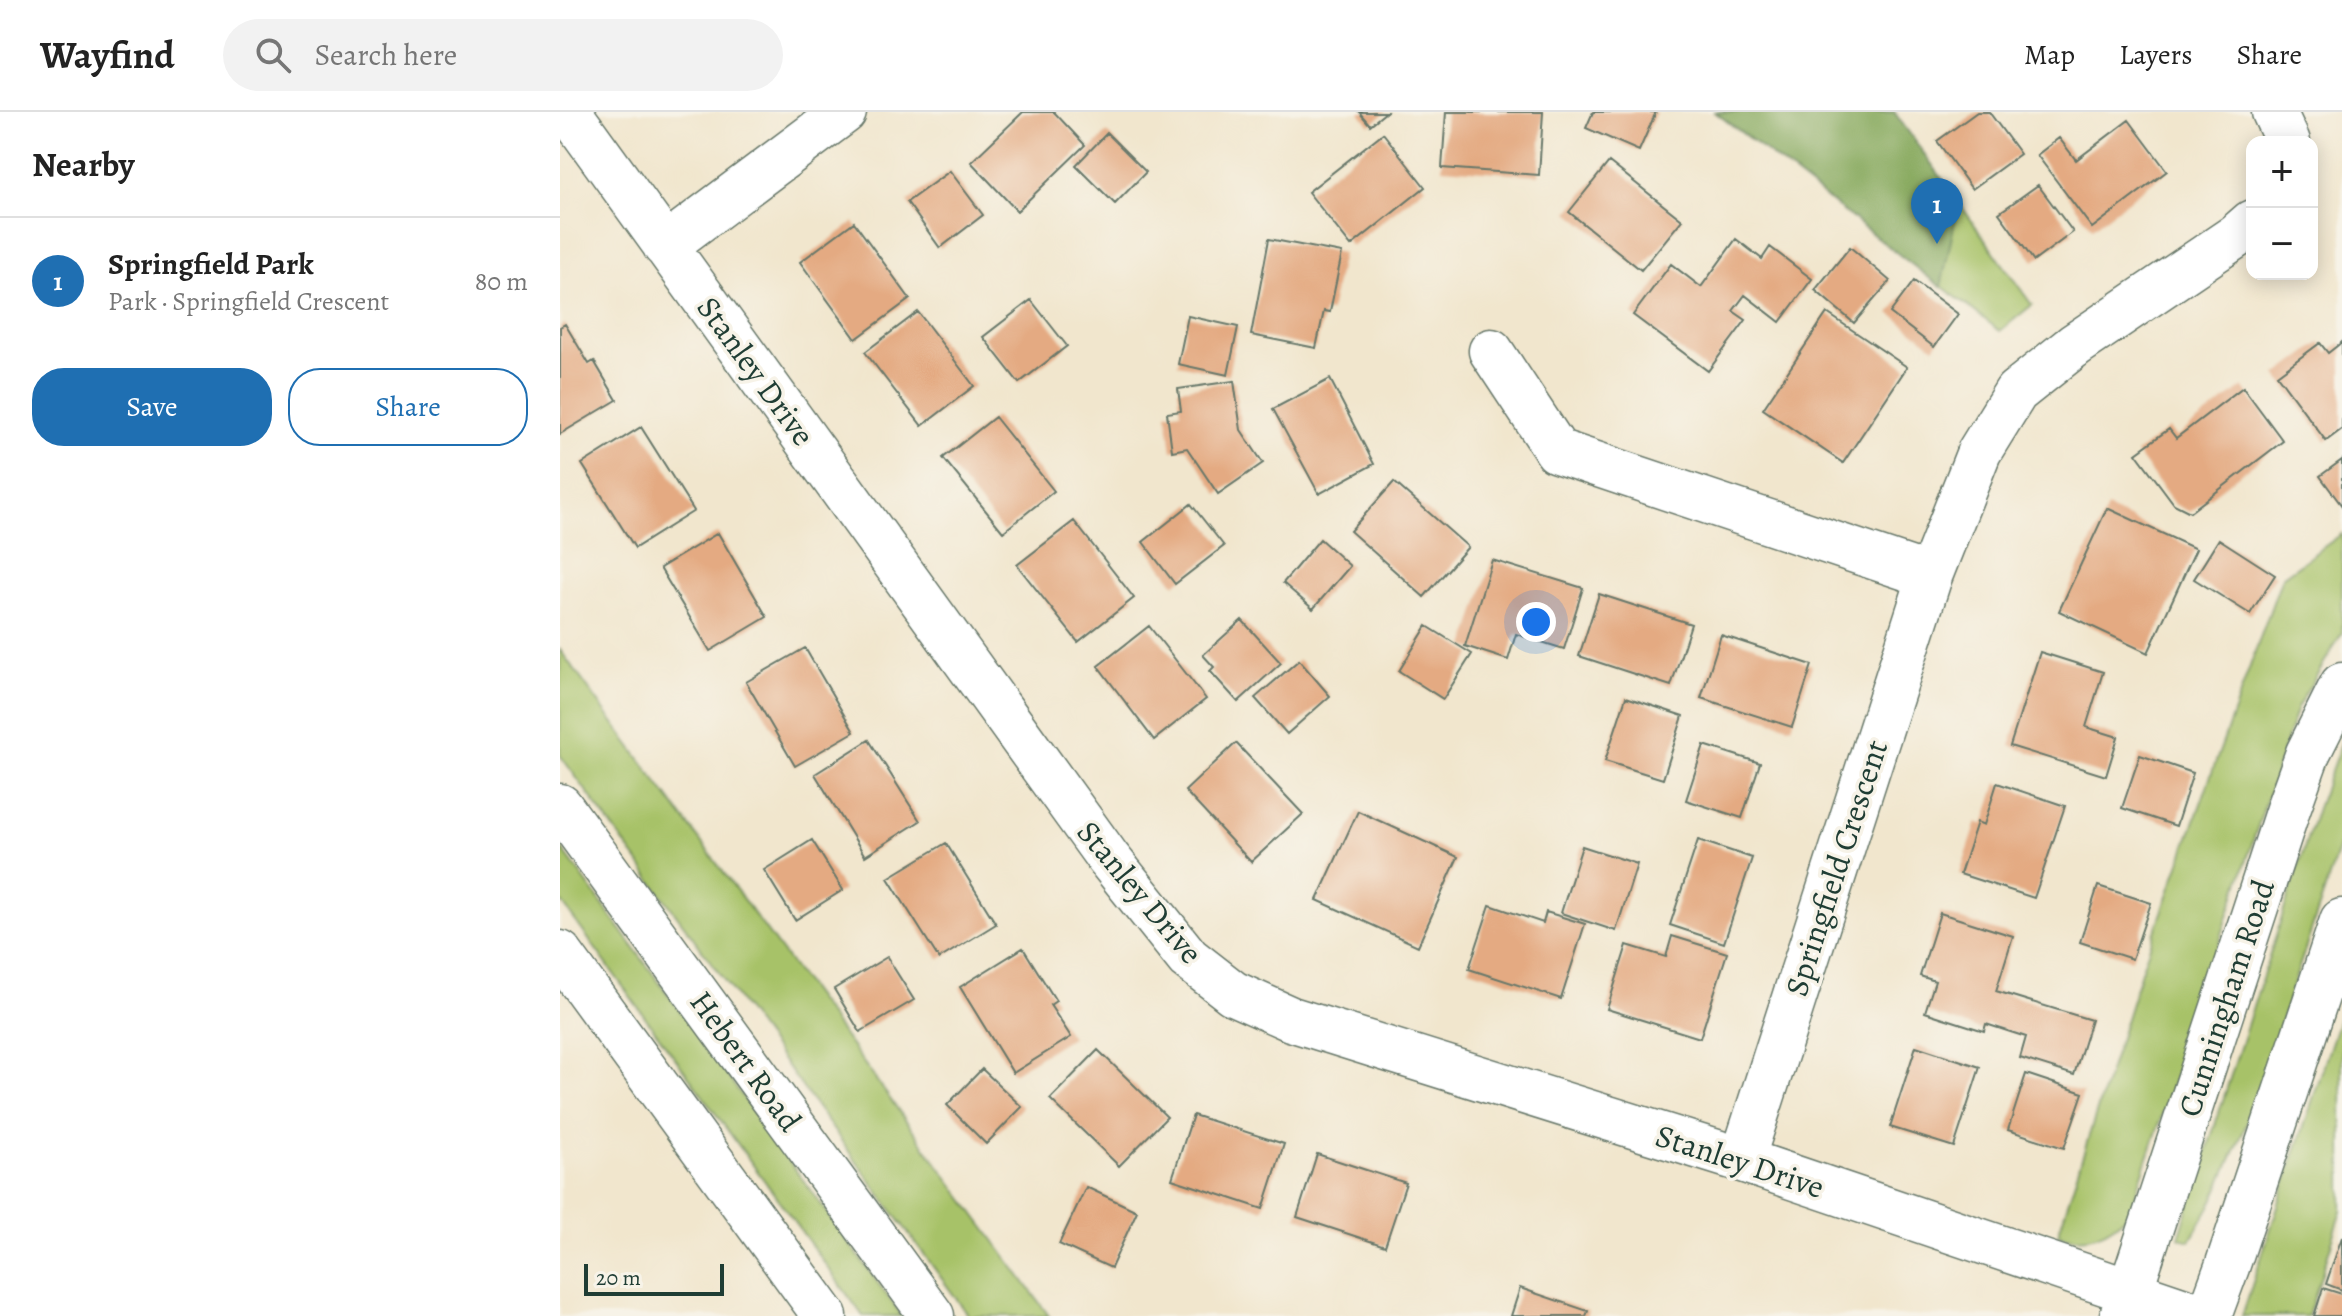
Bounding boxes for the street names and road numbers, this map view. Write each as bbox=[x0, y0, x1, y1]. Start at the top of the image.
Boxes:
street label: Stanley Drive bbox=[687, 287, 825, 455]
street label: Springfield Crescent bbox=[1774, 734, 1898, 1002]
street label: Stanley Drive bbox=[1067, 811, 1213, 973]
street label: Cunningham Road bbox=[2167, 873, 2285, 1122]
street label: Hebert Road bbox=[680, 982, 813, 1141]
street label: Stanley Drive bbox=[1650, 1113, 1830, 1209]

